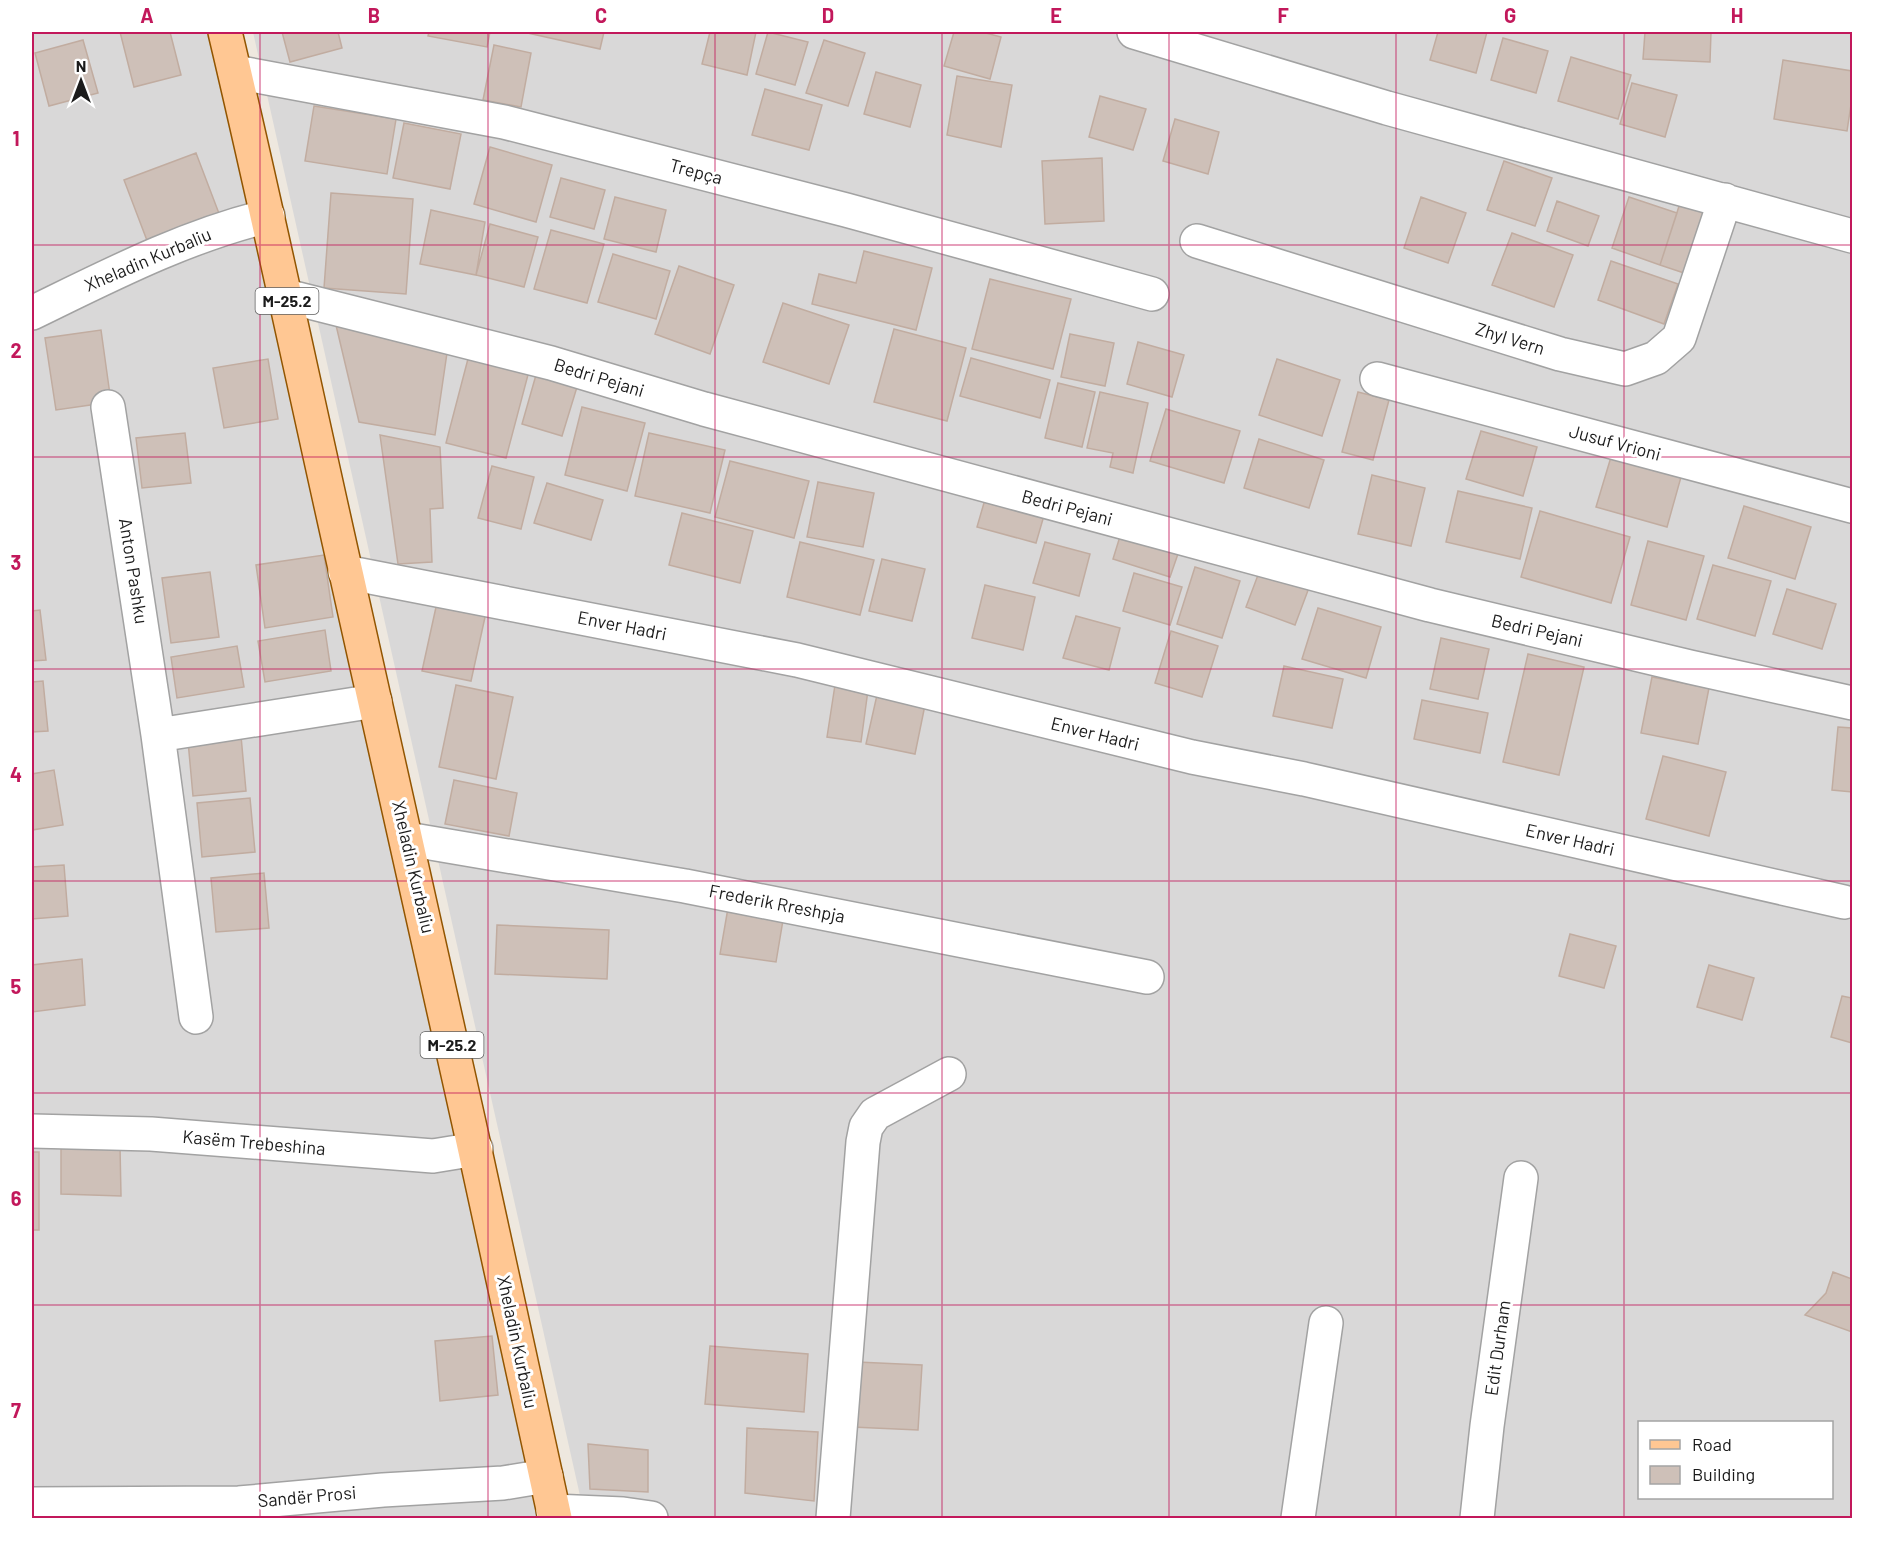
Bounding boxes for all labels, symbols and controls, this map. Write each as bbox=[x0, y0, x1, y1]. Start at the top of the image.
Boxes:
text: A bbox=[140, 3, 154, 27]
text: B bbox=[368, 3, 380, 27]
text: C bbox=[595, 3, 607, 27]
text: D bbox=[822, 3, 834, 27]
text: E bbox=[1050, 3, 1062, 27]
text: F bbox=[1277, 3, 1289, 27]
text: G bbox=[1504, 3, 1516, 27]
text: H bbox=[1731, 3, 1743, 27]
north arrow bbox=[51, 51, 111, 111]
text: N bbox=[76, 56, 86, 75]
text: 1 bbox=[12, 126, 20, 150]
street label: Trepça bbox=[667, 153, 725, 189]
street label: Xheladin Kurbaliu bbox=[81, 222, 214, 296]
road number: M-25.2 bbox=[256, 288, 318, 314]
street label: Zhyl Vern bbox=[1473, 317, 1547, 359]
text: 2 bbox=[10, 338, 22, 362]
street label: Bedri Pejani bbox=[551, 353, 647, 401]
street label: Jusuf Vrioni bbox=[1567, 419, 1664, 465]
street label: Bedri Pejani bbox=[1019, 484, 1115, 530]
street label: Anton Pashku bbox=[115, 516, 153, 625]
text: 3 bbox=[11, 550, 21, 574]
street label: Enver Hadri bbox=[576, 606, 669, 644]
street label: Bedri Pejani bbox=[1489, 609, 1585, 651]
street label: Enver Hadri bbox=[1049, 711, 1142, 755]
text: 4 bbox=[10, 762, 22, 786]
street label: Xheladin Kurbaliu bbox=[388, 798, 440, 935]
street label: Enver Hadri bbox=[1524, 818, 1617, 860]
street label: Frederik Rreshpja bbox=[707, 879, 847, 927]
text: 5 bbox=[11, 974, 22, 998]
road number: M-25.2 bbox=[420, 1032, 484, 1058]
street label: Kasëm Trebeshina bbox=[182, 1125, 326, 1159]
text: 6 bbox=[11, 1186, 22, 1210]
street label: Xheladin Kurbaliu bbox=[493, 1273, 543, 1410]
street label: Edit Durham bbox=[1479, 1299, 1515, 1397]
text: 7 bbox=[11, 1398, 21, 1422]
legend bbox=[1638, 1421, 1833, 1499]
text: Road bbox=[1692, 1433, 1732, 1455]
text: Building bbox=[1692, 1463, 1755, 1485]
street label: Sandër Prosi bbox=[257, 1481, 357, 1511]

